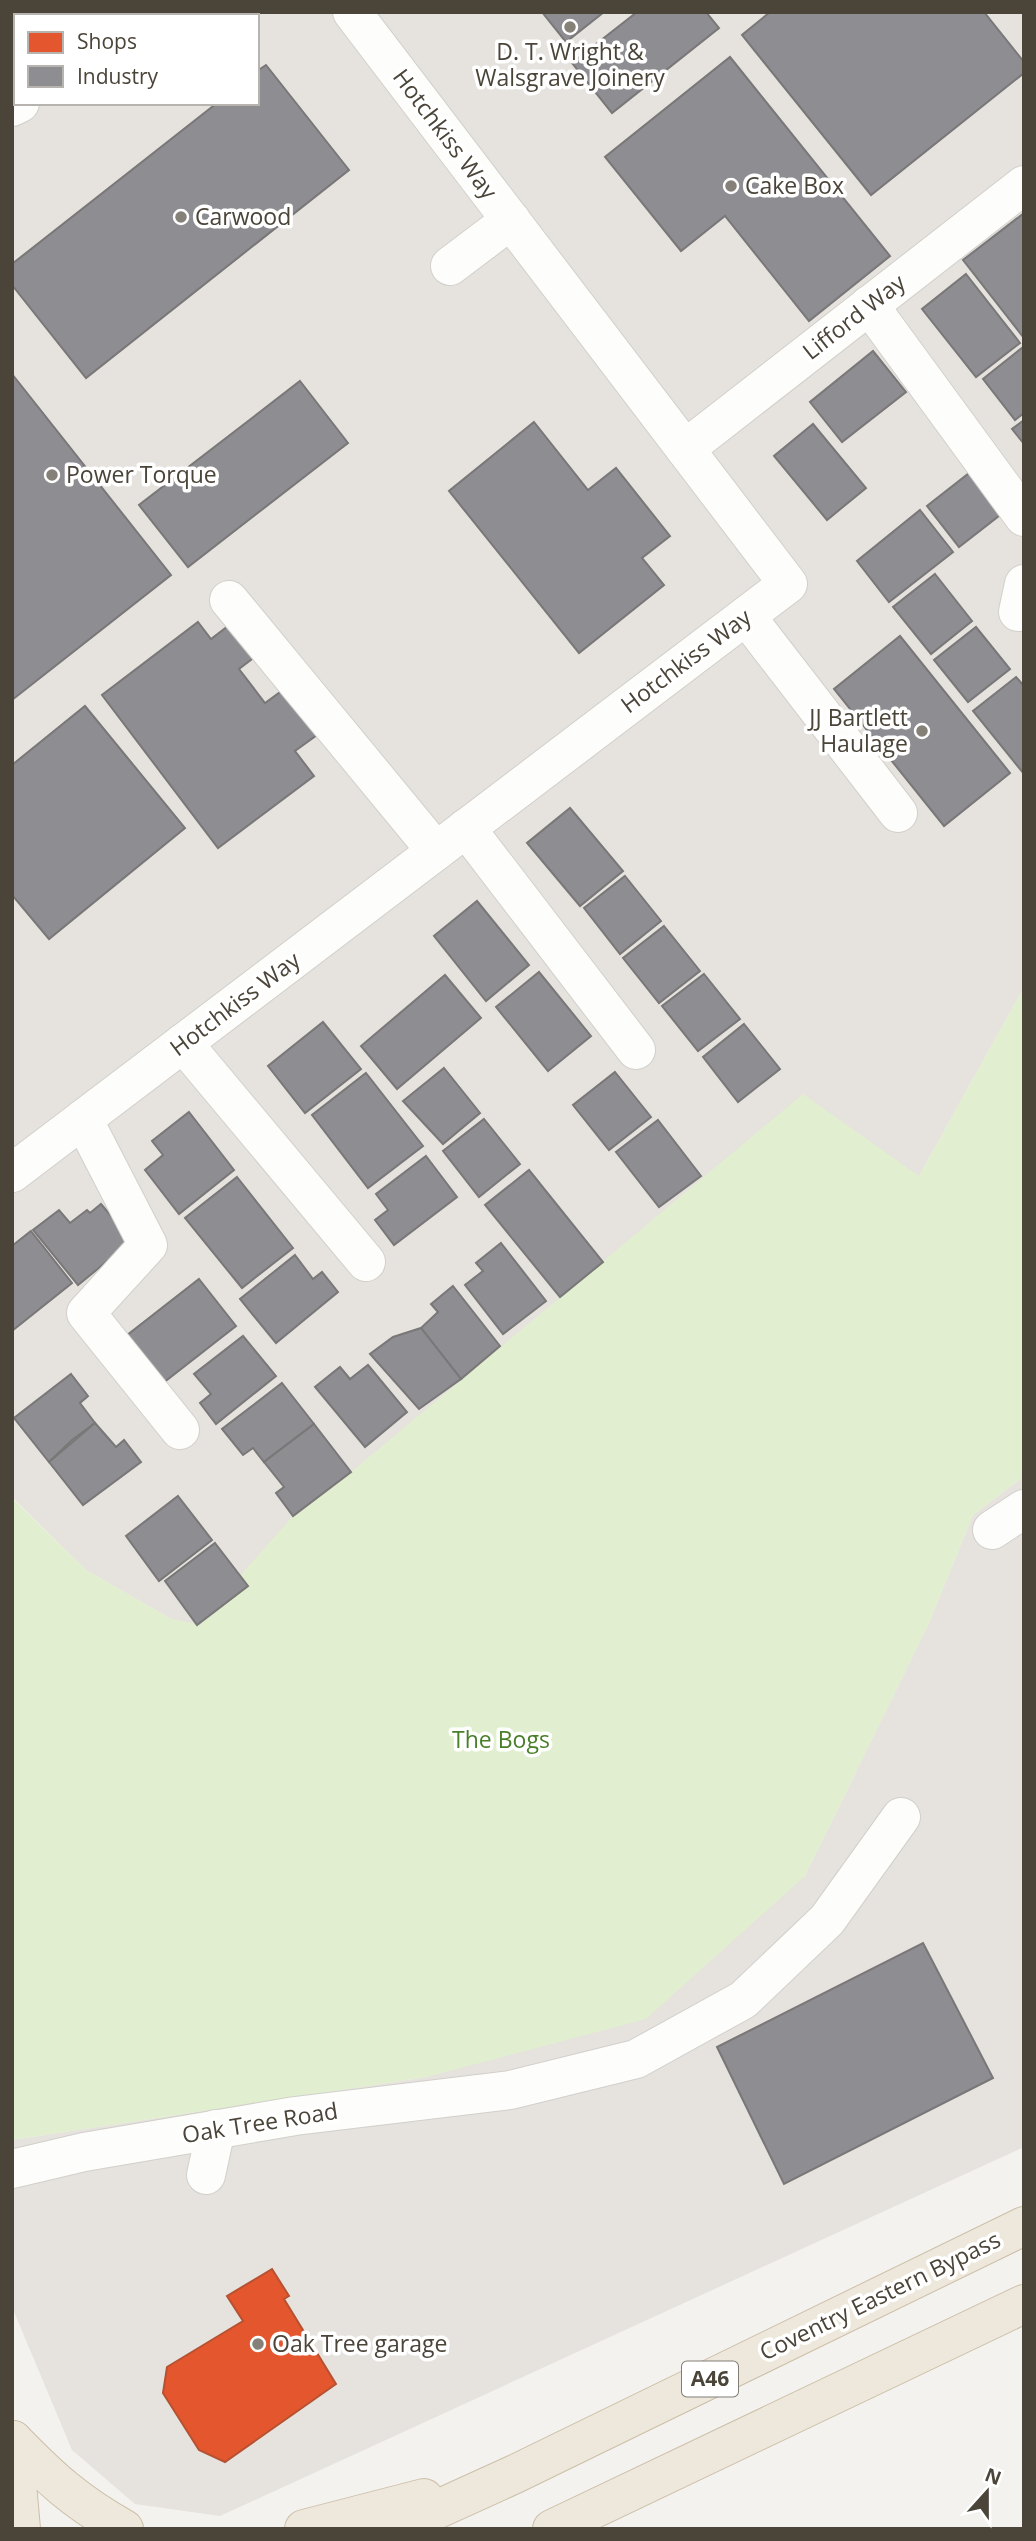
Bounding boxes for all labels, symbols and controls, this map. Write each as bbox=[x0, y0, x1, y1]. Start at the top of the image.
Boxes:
legend bbox=[14, 14, 259, 105]
marker: D. T. Wright & Walsgrave Joinery bbox=[562, 19, 578, 35]
text: Shops bbox=[77, 27, 137, 55]
place label: D. T. Wright & Walsgrave Joinery bbox=[475, 35, 665, 93]
text: Industry bbox=[77, 62, 159, 90]
street label: Hotchkiss Way bbox=[386, 62, 506, 205]
place label: Cake Box bbox=[745, 169, 844, 201]
marker: Cake Box bbox=[723, 178, 739, 194]
place label: Carwood bbox=[195, 200, 291, 232]
marker: Carwood bbox=[173, 209, 189, 225]
street label: Lifford Way bbox=[795, 266, 912, 366]
place label: Power Torque bbox=[66, 458, 217, 490]
marker: Power Torque bbox=[44, 467, 60, 483]
street label: Hotchkiss Way bbox=[614, 600, 757, 720]
place label: JJ Bartlett Haulage bbox=[807, 701, 908, 759]
marker: JJ Bartlett Haulage bbox=[914, 723, 930, 739]
street label: Hotchkiss Way bbox=[163, 943, 306, 1063]
park label: The Bogs bbox=[452, 1723, 550, 1755]
street label: Oak Tree Road bbox=[180, 2094, 340, 2150]
street label: Coventry Eastern Bypass bbox=[754, 2223, 1005, 2367]
place label: Oak Tree garage bbox=[272, 2327, 447, 2359]
marker: Oak Tree garage bbox=[250, 2336, 266, 2352]
road number: A46 bbox=[682, 2362, 738, 2396]
north arrow bbox=[952, 2457, 1022, 2527]
text: N bbox=[981, 2461, 1005, 2491]

